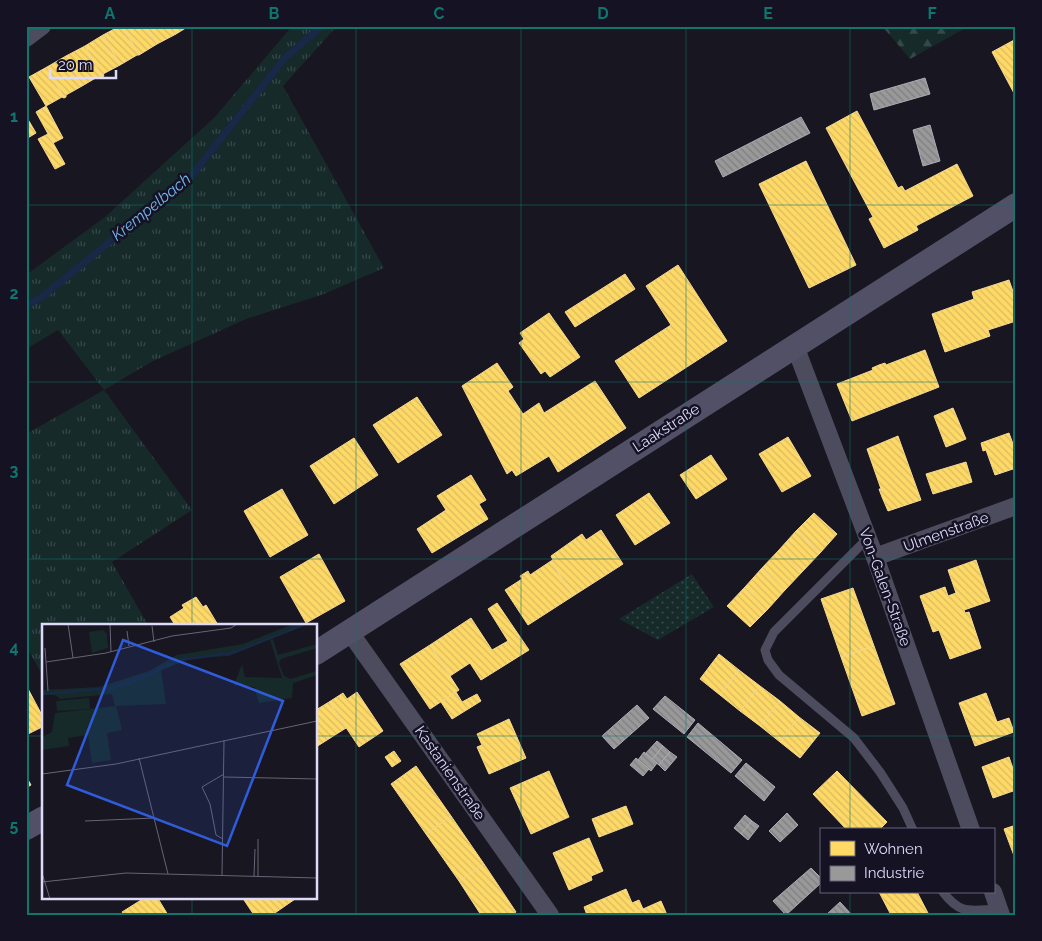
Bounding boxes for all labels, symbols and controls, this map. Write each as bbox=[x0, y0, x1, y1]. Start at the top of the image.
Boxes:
text: A bbox=[105, 4, 116, 23]
text: B bbox=[269, 4, 280, 23]
text: C bbox=[434, 4, 445, 23]
text: D bbox=[597, 4, 609, 23]
text: E bbox=[763, 4, 773, 23]
text: F bbox=[927, 4, 937, 23]
scale bar bbox=[50, 48, 116, 80]
text: 20 m bbox=[58, 56, 93, 74]
text: 1 bbox=[10, 107, 18, 126]
water label: Krempelbach bbox=[108, 169, 194, 245]
text: 2 bbox=[9, 284, 19, 303]
street label: Laakstraße bbox=[629, 400, 703, 456]
text: 3 bbox=[10, 461, 19, 480]
street label: Ulmenstraße bbox=[901, 508, 991, 556]
street label: Von-Galen-Straße bbox=[855, 525, 915, 649]
inset map bbox=[42, 624, 318, 898]
text: 4 bbox=[9, 638, 19, 657]
street label: Kastanienstraße bbox=[411, 723, 489, 824]
text: 5 bbox=[10, 816, 19, 835]
legend bbox=[820, 828, 994, 894]
text: Wohnen bbox=[864, 840, 923, 858]
text: Industrie bbox=[864, 864, 925, 882]

